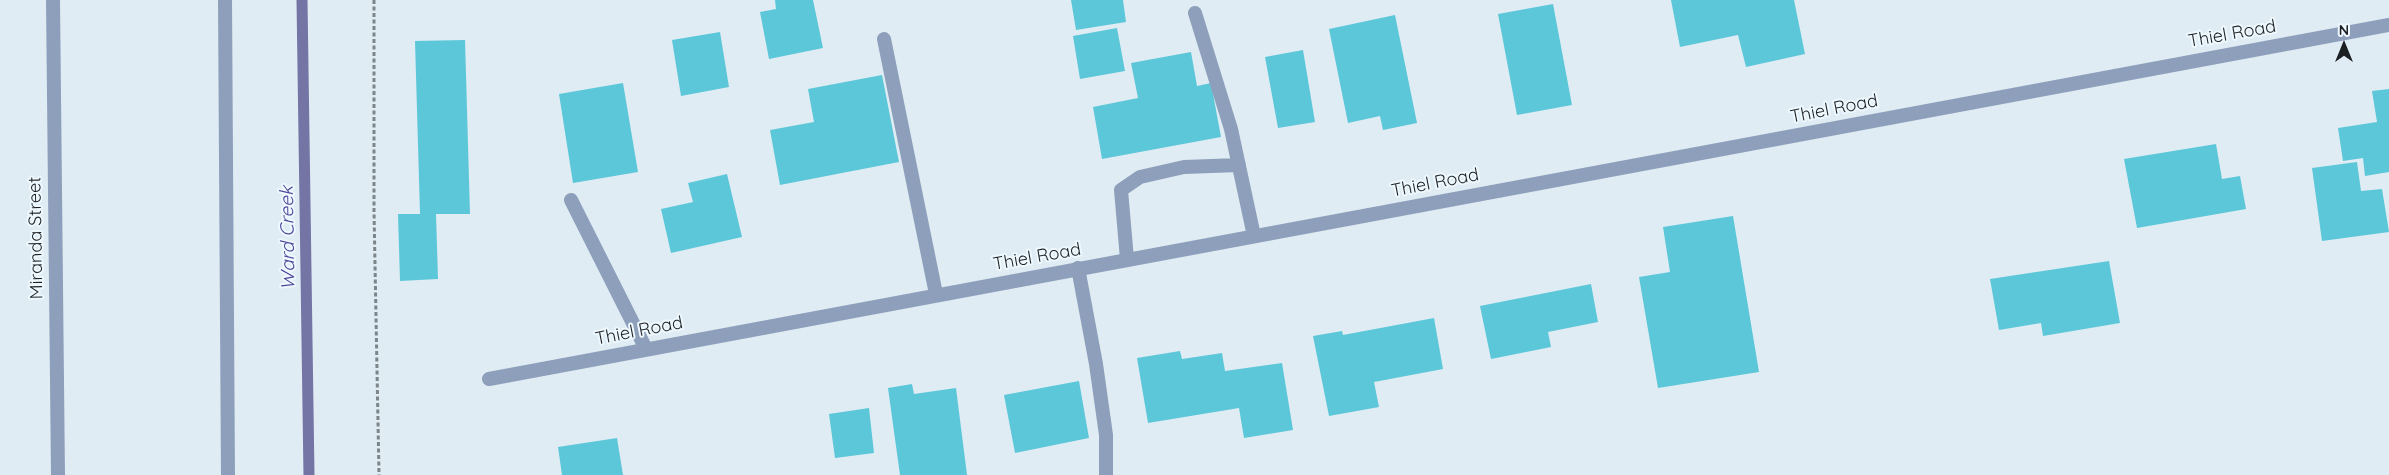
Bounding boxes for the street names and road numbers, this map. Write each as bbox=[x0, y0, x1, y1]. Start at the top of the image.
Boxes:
street label: Thiel Road bbox=[2186, 16, 2278, 52]
street label: Thiel Road bbox=[1788, 90, 1880, 128]
street label: Thiel Road bbox=[1389, 164, 1481, 202]
street label: Miranda Street bbox=[24, 176, 48, 300]
street label: Thiel Road bbox=[991, 239, 1083, 275]
street label: Thiel Road bbox=[593, 312, 685, 350]

